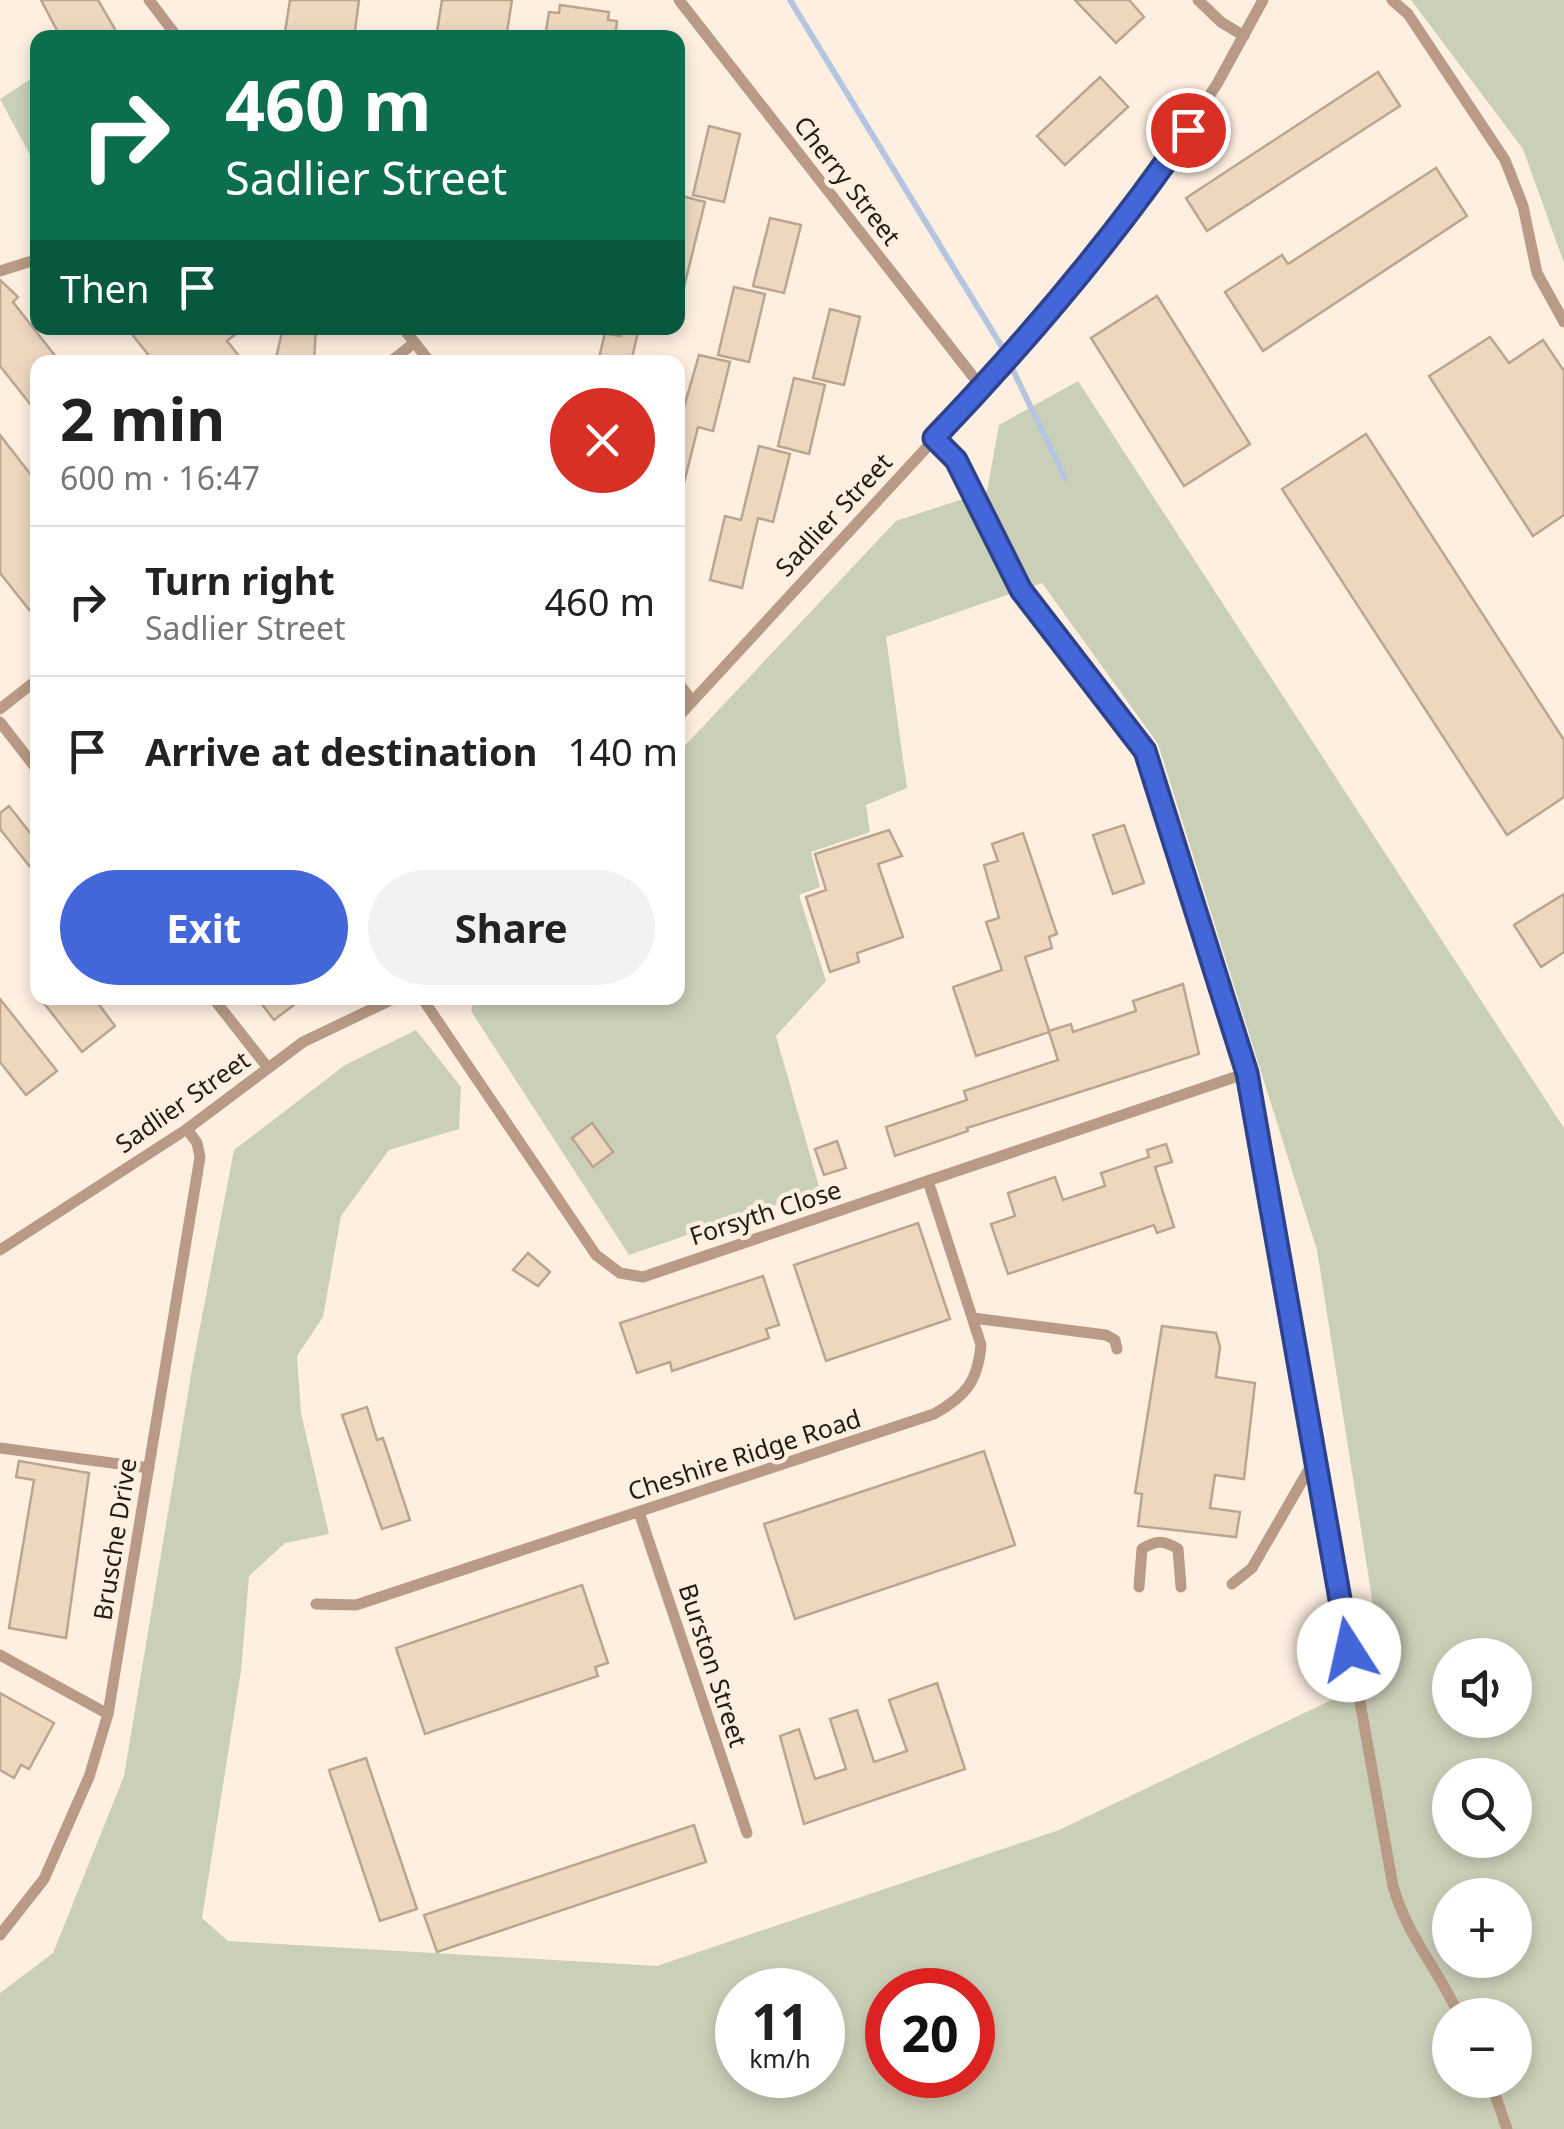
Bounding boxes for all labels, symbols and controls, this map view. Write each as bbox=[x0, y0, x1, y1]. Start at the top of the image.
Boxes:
text: 460 m bbox=[225, 56, 432, 152]
icon: right bbox=[60, 70, 190, 200]
pin bbox=[1146, 88, 1231, 173]
icon: arrive bbox=[1161, 103, 1216, 158]
street label: Cherry Street bbox=[787, 108, 909, 252]
text: Sadlier Street bbox=[225, 147, 507, 208]
icon: arrive bbox=[170, 260, 225, 315]
text: Then bbox=[60, 262, 150, 314]
text: 2 min bbox=[60, 377, 225, 459]
button: close bbox=[550, 388, 655, 493]
street label: Sadlier Street bbox=[767, 445, 899, 583]
text: 600 m · 16:47 bbox=[60, 456, 260, 499]
text: Turn right bbox=[145, 554, 335, 606]
icon: right bbox=[60, 574, 115, 629]
text: 460 m bbox=[544, 575, 655, 627]
text: Sadlier Street bbox=[145, 606, 346, 649]
icon: arrive bbox=[60, 724, 115, 779]
text: Arrive at destination bbox=[145, 725, 537, 777]
text: 140 m bbox=[567, 725, 678, 777]
button: Exit bbox=[60, 870, 348, 985]
button: Share bbox=[368, 870, 655, 985]
street label: Sadlier Street bbox=[108, 1042, 256, 1160]
street label: Forsyth Close bbox=[685, 1171, 845, 1253]
street label: Cheshire Ridge Road bbox=[623, 1400, 865, 1508]
street label: Brusche Drive bbox=[84, 1455, 144, 1623]
street label: Burston Street bbox=[672, 1579, 756, 1751]
position arrow bbox=[1297, 1598, 1401, 1702]
map controls bbox=[1432, 1638, 1532, 2098]
button: sound bbox=[1432, 1638, 1532, 1738]
button: search bbox=[1432, 1758, 1532, 1858]
button: + bbox=[1432, 1878, 1532, 1978]
speed limit sign: 20 bbox=[865, 1968, 995, 2098]
text: 11 bbox=[751, 1987, 809, 2055]
button: − bbox=[1432, 1998, 1532, 2098]
text: km/h bbox=[749, 2041, 811, 2075]

